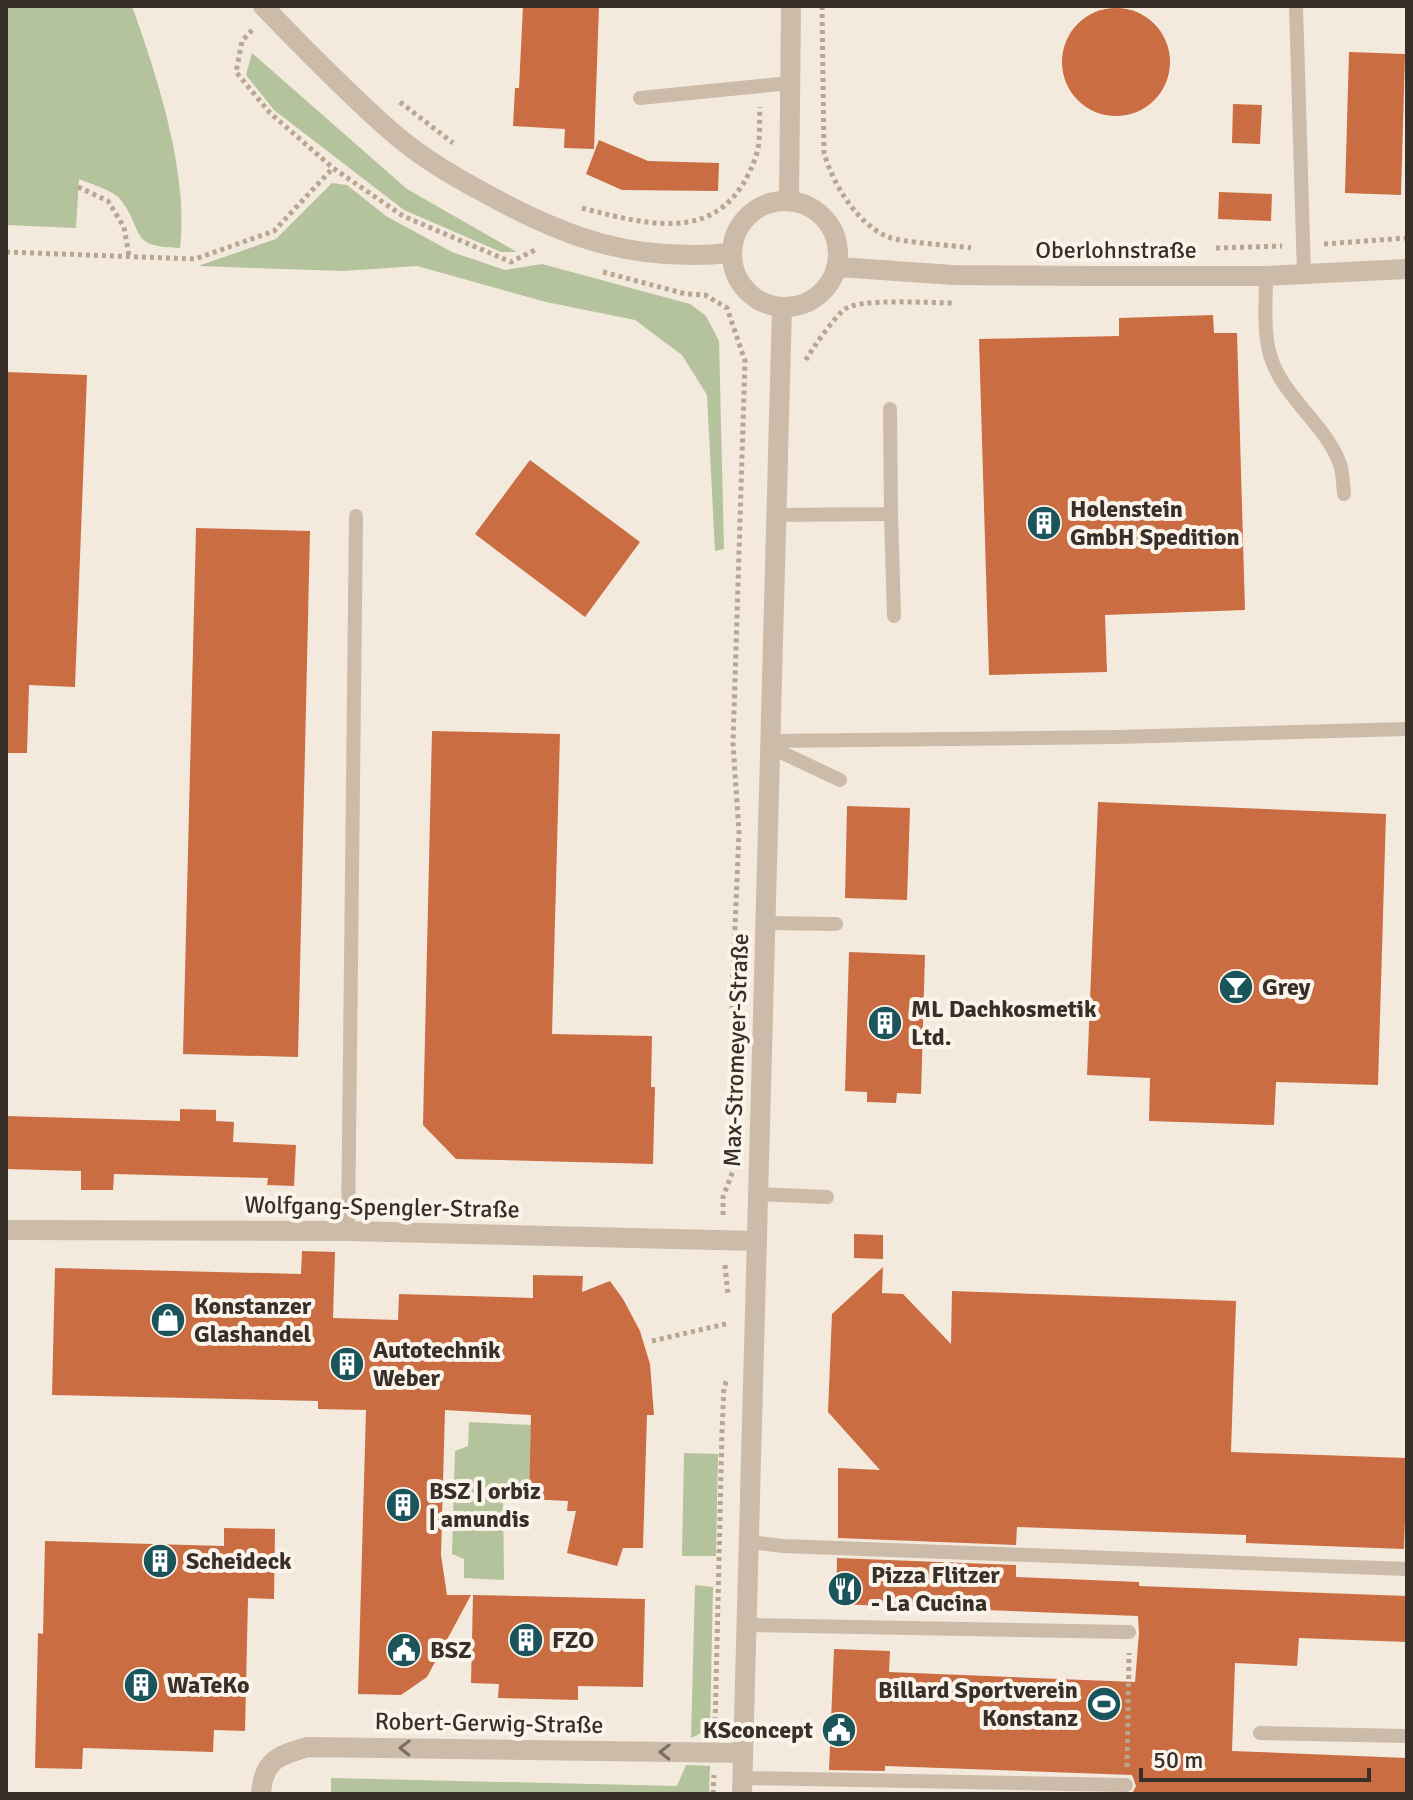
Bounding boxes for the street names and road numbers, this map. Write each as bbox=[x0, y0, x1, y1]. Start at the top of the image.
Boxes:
street label: Oberlohnstraße bbox=[1035, 235, 1197, 265]
street label: Max-Stromeyer-Straße bbox=[717, 933, 755, 1167]
street label: Wolfgang-Spengler-Straße bbox=[244, 1190, 520, 1224]
street label: Robert-Gerwig-Straße bbox=[374, 1706, 604, 1740]

